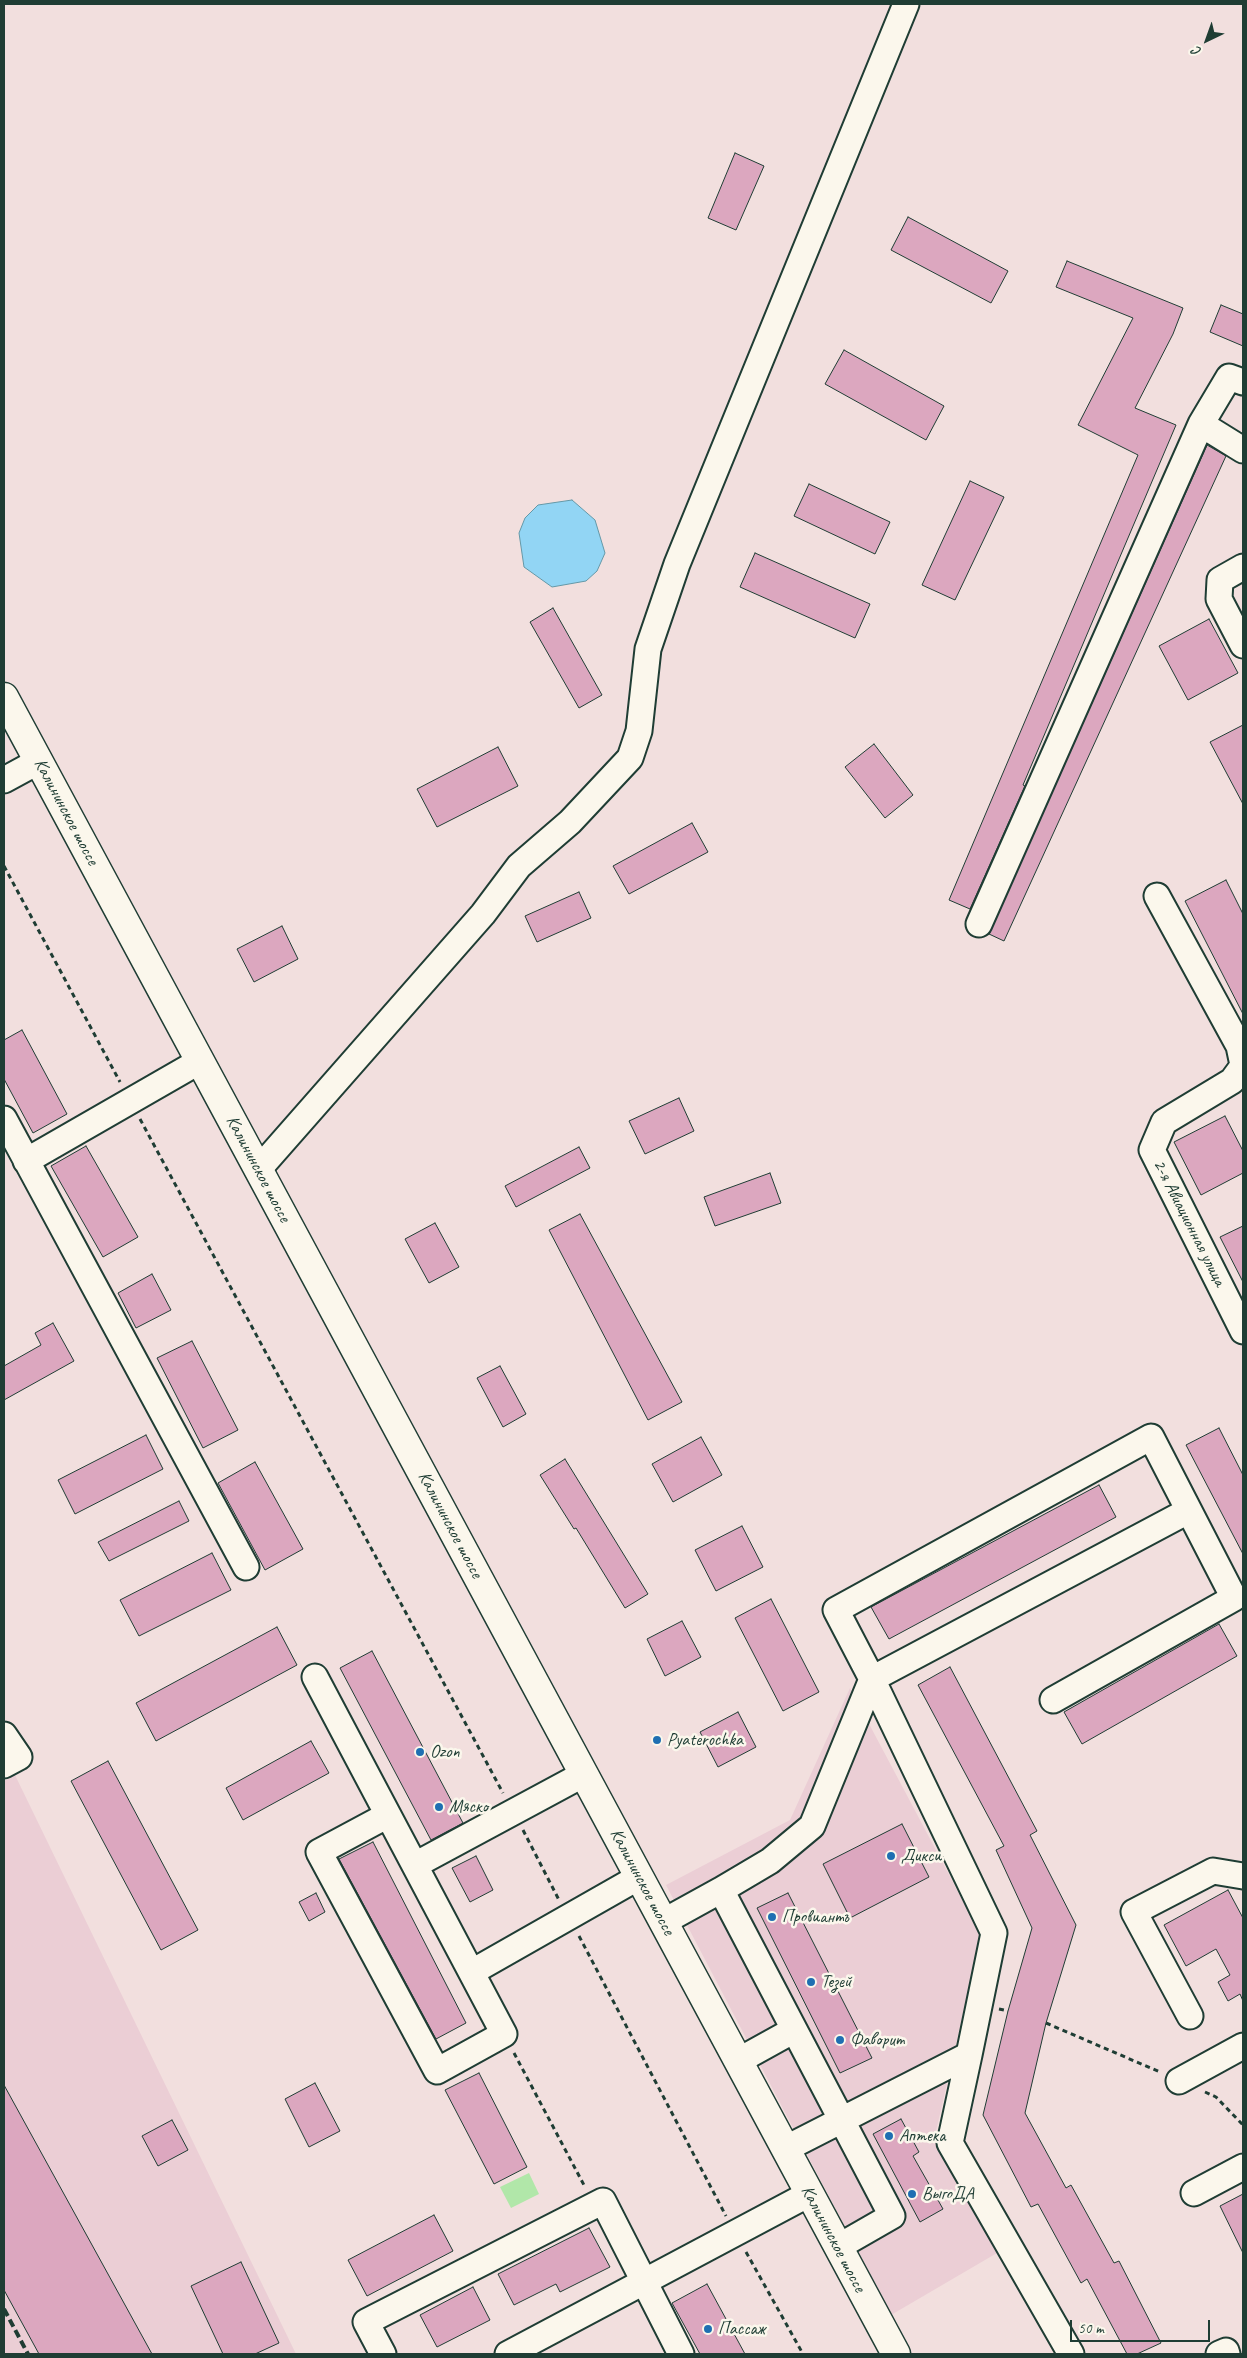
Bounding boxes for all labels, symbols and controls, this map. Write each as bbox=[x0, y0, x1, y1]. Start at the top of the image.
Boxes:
north arrow bbox=[1182, 15, 1232, 65]
text: С bbox=[1188, 43, 1205, 60]
street label: Калининское шоссе bbox=[29, 755, 103, 869]
street label: Калининское шоссе bbox=[221, 1112, 295, 1226]
street label: 2-я Авиационная улица bbox=[1148, 1156, 1230, 1290]
street label: Калининское шоссе bbox=[413, 1468, 487, 1582]
place label: Pyaterochka bbox=[667, 1729, 743, 1751]
marker: Pyaterochka bbox=[651, 1734, 663, 1746]
place label: Ozon bbox=[430, 1741, 460, 1763]
marker: Ozon bbox=[414, 1746, 426, 1758]
place label: Мяско bbox=[449, 1796, 488, 1818]
marker: Мяско bbox=[433, 1801, 445, 1813]
street label: Калининское шоссе bbox=[605, 1825, 679, 1939]
place label: Дикси bbox=[901, 1845, 941, 1867]
marker: Дикси bbox=[885, 1850, 897, 1862]
place label: Провиантъ bbox=[782, 1906, 849, 1928]
marker: Провиантъ bbox=[766, 1911, 778, 1923]
place label: Тезей bbox=[821, 1971, 851, 1993]
marker: Тезей bbox=[805, 1976, 817, 1988]
place label: Фаворит bbox=[850, 2029, 905, 2051]
marker: Фаворит bbox=[834, 2034, 846, 2046]
place label: Аптека bbox=[899, 2125, 946, 2147]
marker: Аптека bbox=[883, 2130, 895, 2142]
street label: Калининское шоссе bbox=[796, 2182, 870, 2296]
place label: ВыгоДА bbox=[922, 2183, 974, 2205]
marker: ВыгоДА bbox=[906, 2188, 918, 2200]
scale bar bbox=[1072, 2310, 1212, 2342]
place label: Пассаж bbox=[718, 2318, 765, 2340]
text: 50 m bbox=[1078, 2319, 1104, 2338]
marker: Пассаж bbox=[702, 2323, 714, 2335]

